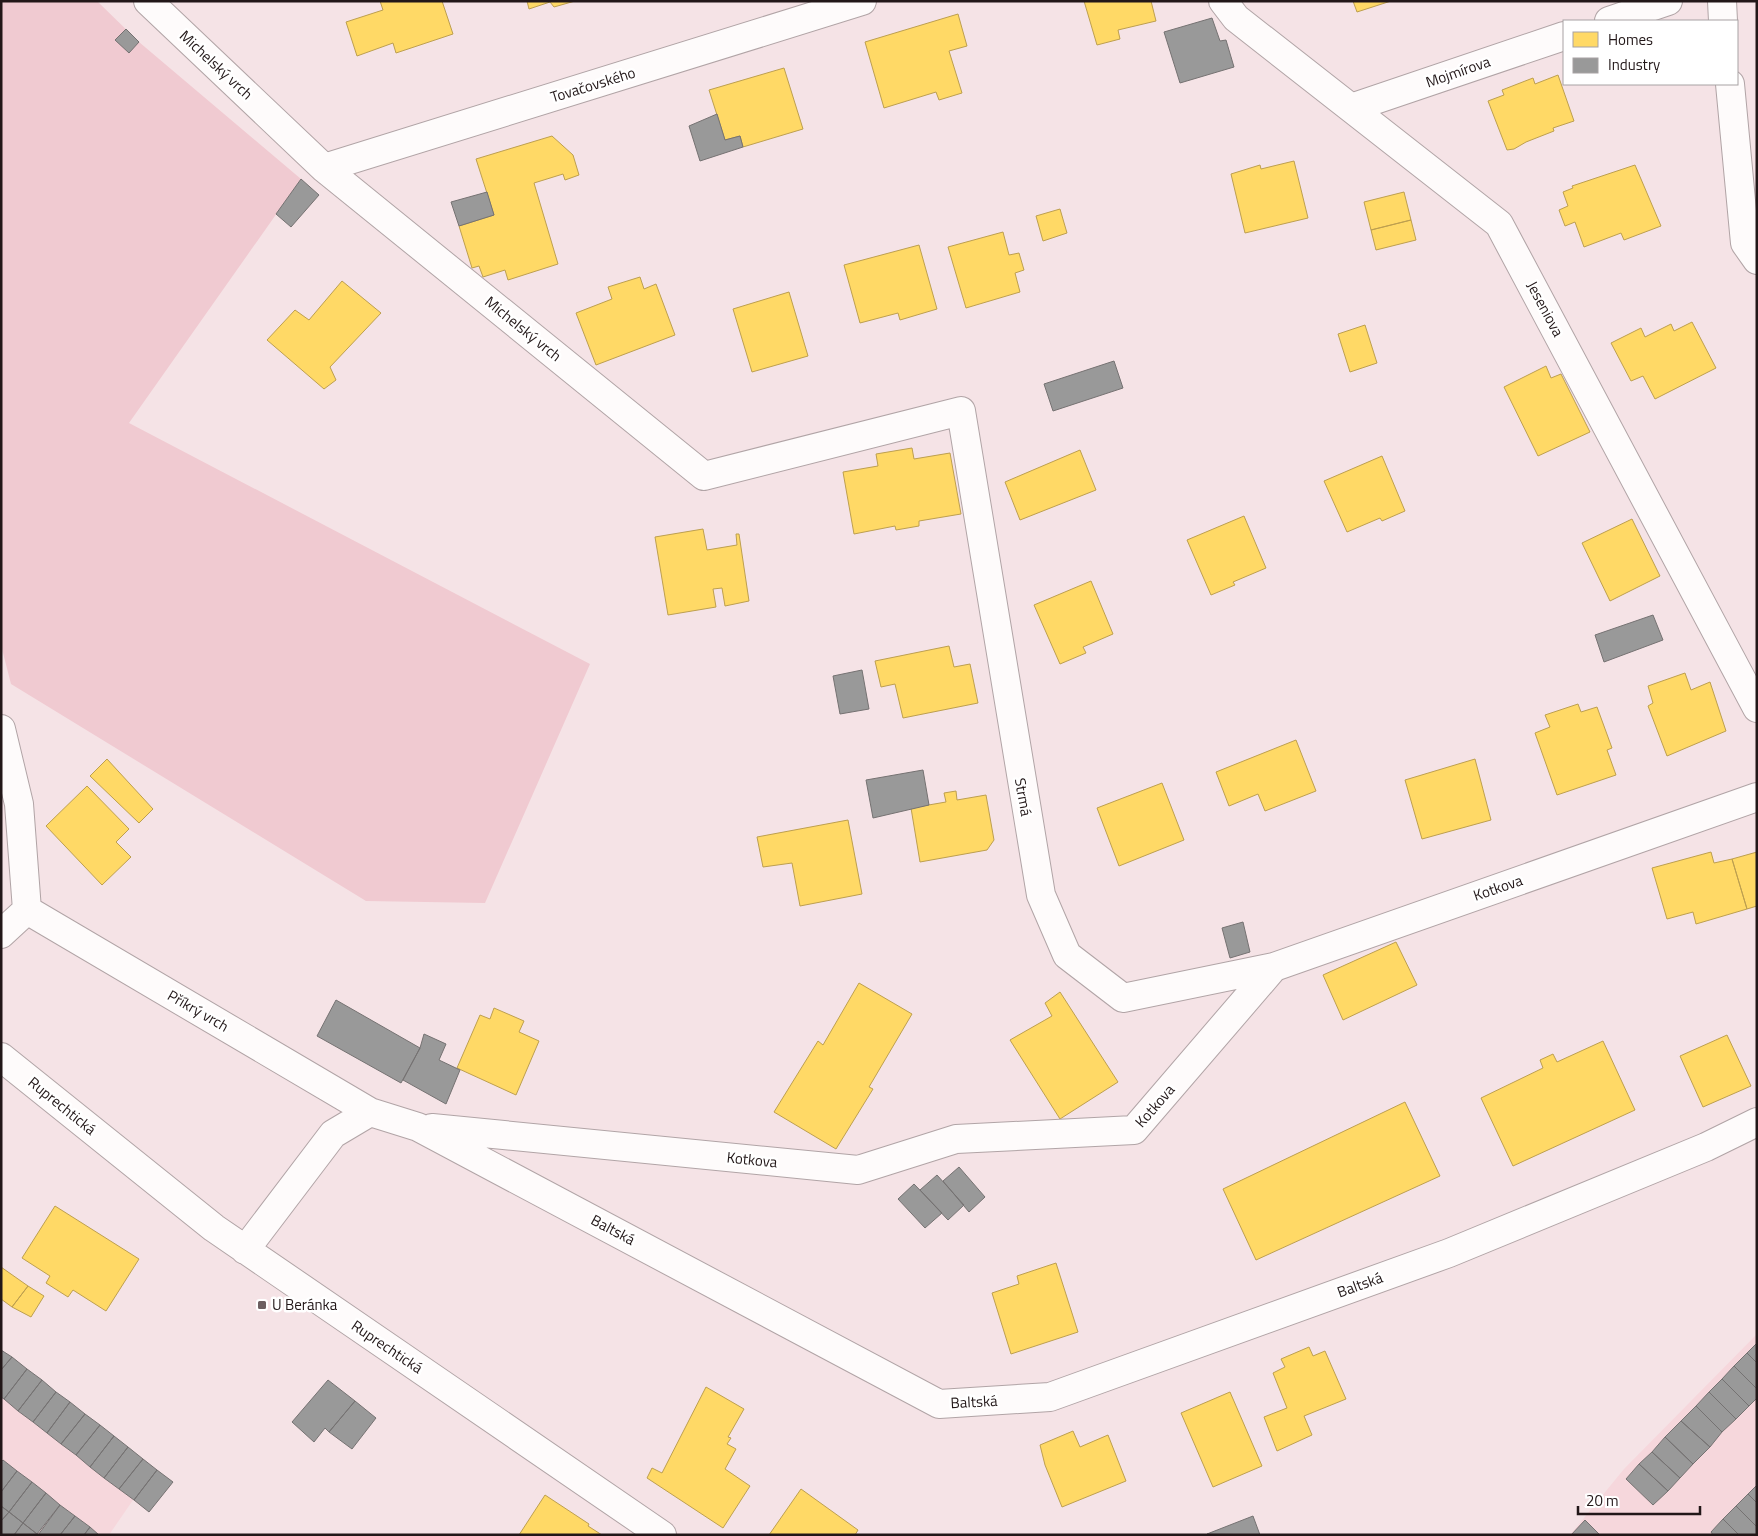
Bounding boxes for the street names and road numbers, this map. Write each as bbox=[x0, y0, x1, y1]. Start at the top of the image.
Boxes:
street label: Michelský vrch bbox=[174, 24, 258, 105]
street label: Mojmírova bbox=[1422, 50, 1494, 93]
street label: Tovačovského bbox=[548, 61, 638, 108]
street label: Jeseniova bbox=[1521, 277, 1570, 341]
street label: Michelský vrch bbox=[480, 290, 567, 367]
street label: Strmá bbox=[1009, 776, 1038, 818]
street label: Kotkova bbox=[1470, 868, 1526, 907]
street label: Příkrý vrch bbox=[163, 984, 233, 1037]
street label: Ruprechtická bbox=[23, 1071, 102, 1141]
street label: Kotkova bbox=[1129, 1079, 1180, 1132]
street label: Kotkova bbox=[726, 1145, 779, 1174]
street label: Baltská bbox=[587, 1208, 640, 1251]
street label: Baltská bbox=[1334, 1266, 1386, 1303]
street label: Ruprechtická bbox=[347, 1314, 428, 1379]
street label: Baltská bbox=[950, 1389, 999, 1414]

